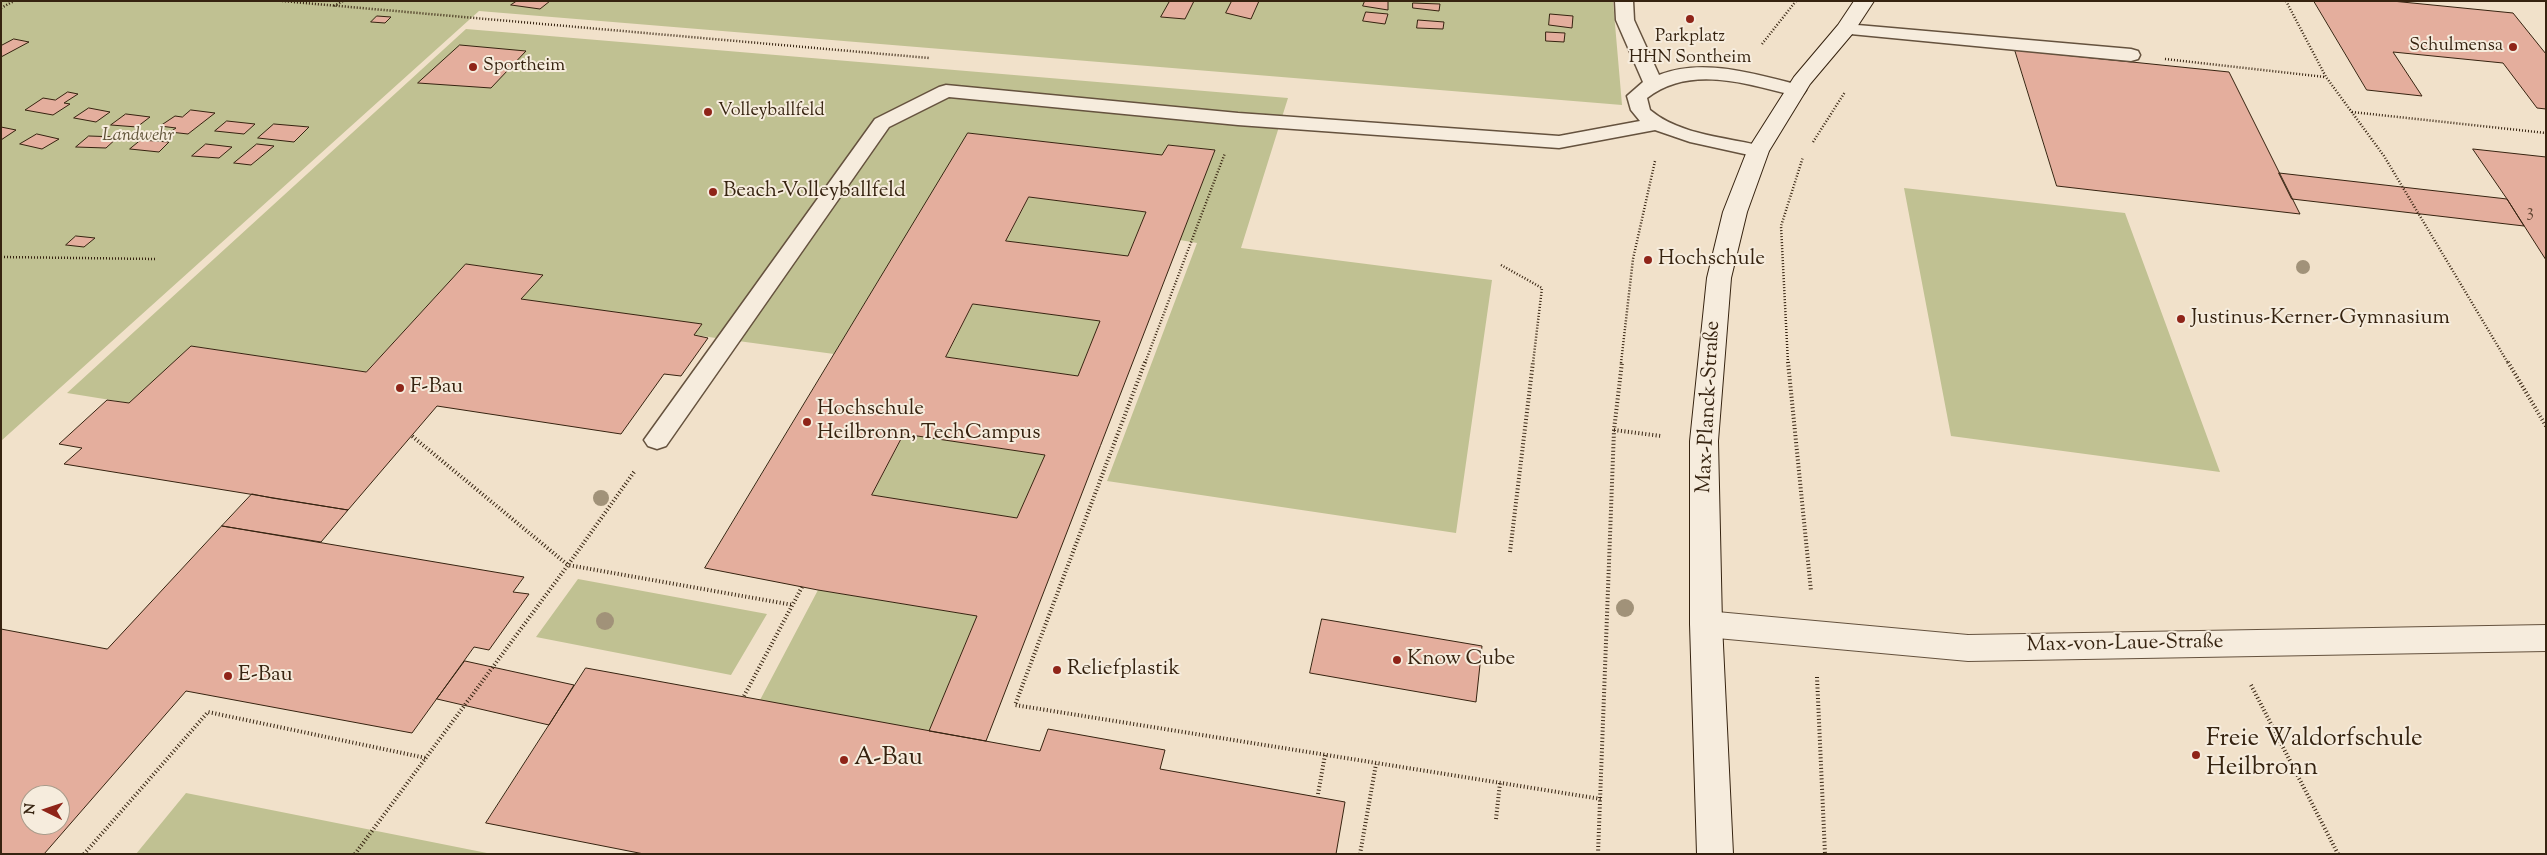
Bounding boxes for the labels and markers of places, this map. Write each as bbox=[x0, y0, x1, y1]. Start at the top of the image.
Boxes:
marker: Parkplatz HHN Sontheim bbox=[1684, 13, 1696, 25]
place label: Parkplatz HHN Sontheim bbox=[1629, 27, 1751, 70]
place label: Schulmensa bbox=[2409, 36, 2503, 58]
marker: Schulmensa bbox=[2507, 41, 2519, 53]
place label: Sportheim bbox=[483, 56, 565, 78]
marker: Sportheim bbox=[467, 61, 479, 73]
place label: Volleyballfeld bbox=[718, 101, 825, 123]
marker: Volleyballfeld bbox=[702, 106, 714, 118]
place label: Beach-Volleyballfeld bbox=[723, 179, 906, 205]
marker: Beach-Volleyballfeld bbox=[707, 186, 719, 198]
place label: Hochschule bbox=[1658, 247, 1765, 273]
marker: Hochschule bbox=[1642, 254, 1654, 266]
place label: Justinus-Kerner-Gymnasium bbox=[2191, 306, 2450, 332]
marker: Justinus-Kerner-Gymnasium bbox=[2175, 313, 2187, 325]
place label: F-Bau bbox=[410, 375, 463, 401]
marker: F-Bau bbox=[394, 382, 406, 394]
place label: Hochschule Heilbronn, TechCampus bbox=[817, 397, 1040, 447]
marker: Hochschule Heilbronn, TechCampus bbox=[801, 416, 813, 428]
place label: Know Cube bbox=[1407, 647, 1515, 673]
marker: Know Cube bbox=[1391, 654, 1403, 666]
place label: Reliefplastik bbox=[1067, 657, 1180, 683]
place label: E-Bau bbox=[238, 663, 293, 689]
marker: Reliefplastik bbox=[1051, 664, 1063, 676]
marker: E-Bau bbox=[222, 670, 234, 682]
place label: Freie Waldorfschule Heilbronn bbox=[2206, 726, 2423, 785]
place label: A-Bau bbox=[854, 745, 923, 775]
marker: Freie Waldorfschule Heilbronn bbox=[2190, 749, 2202, 761]
marker: A-Bau bbox=[838, 754, 850, 766]

